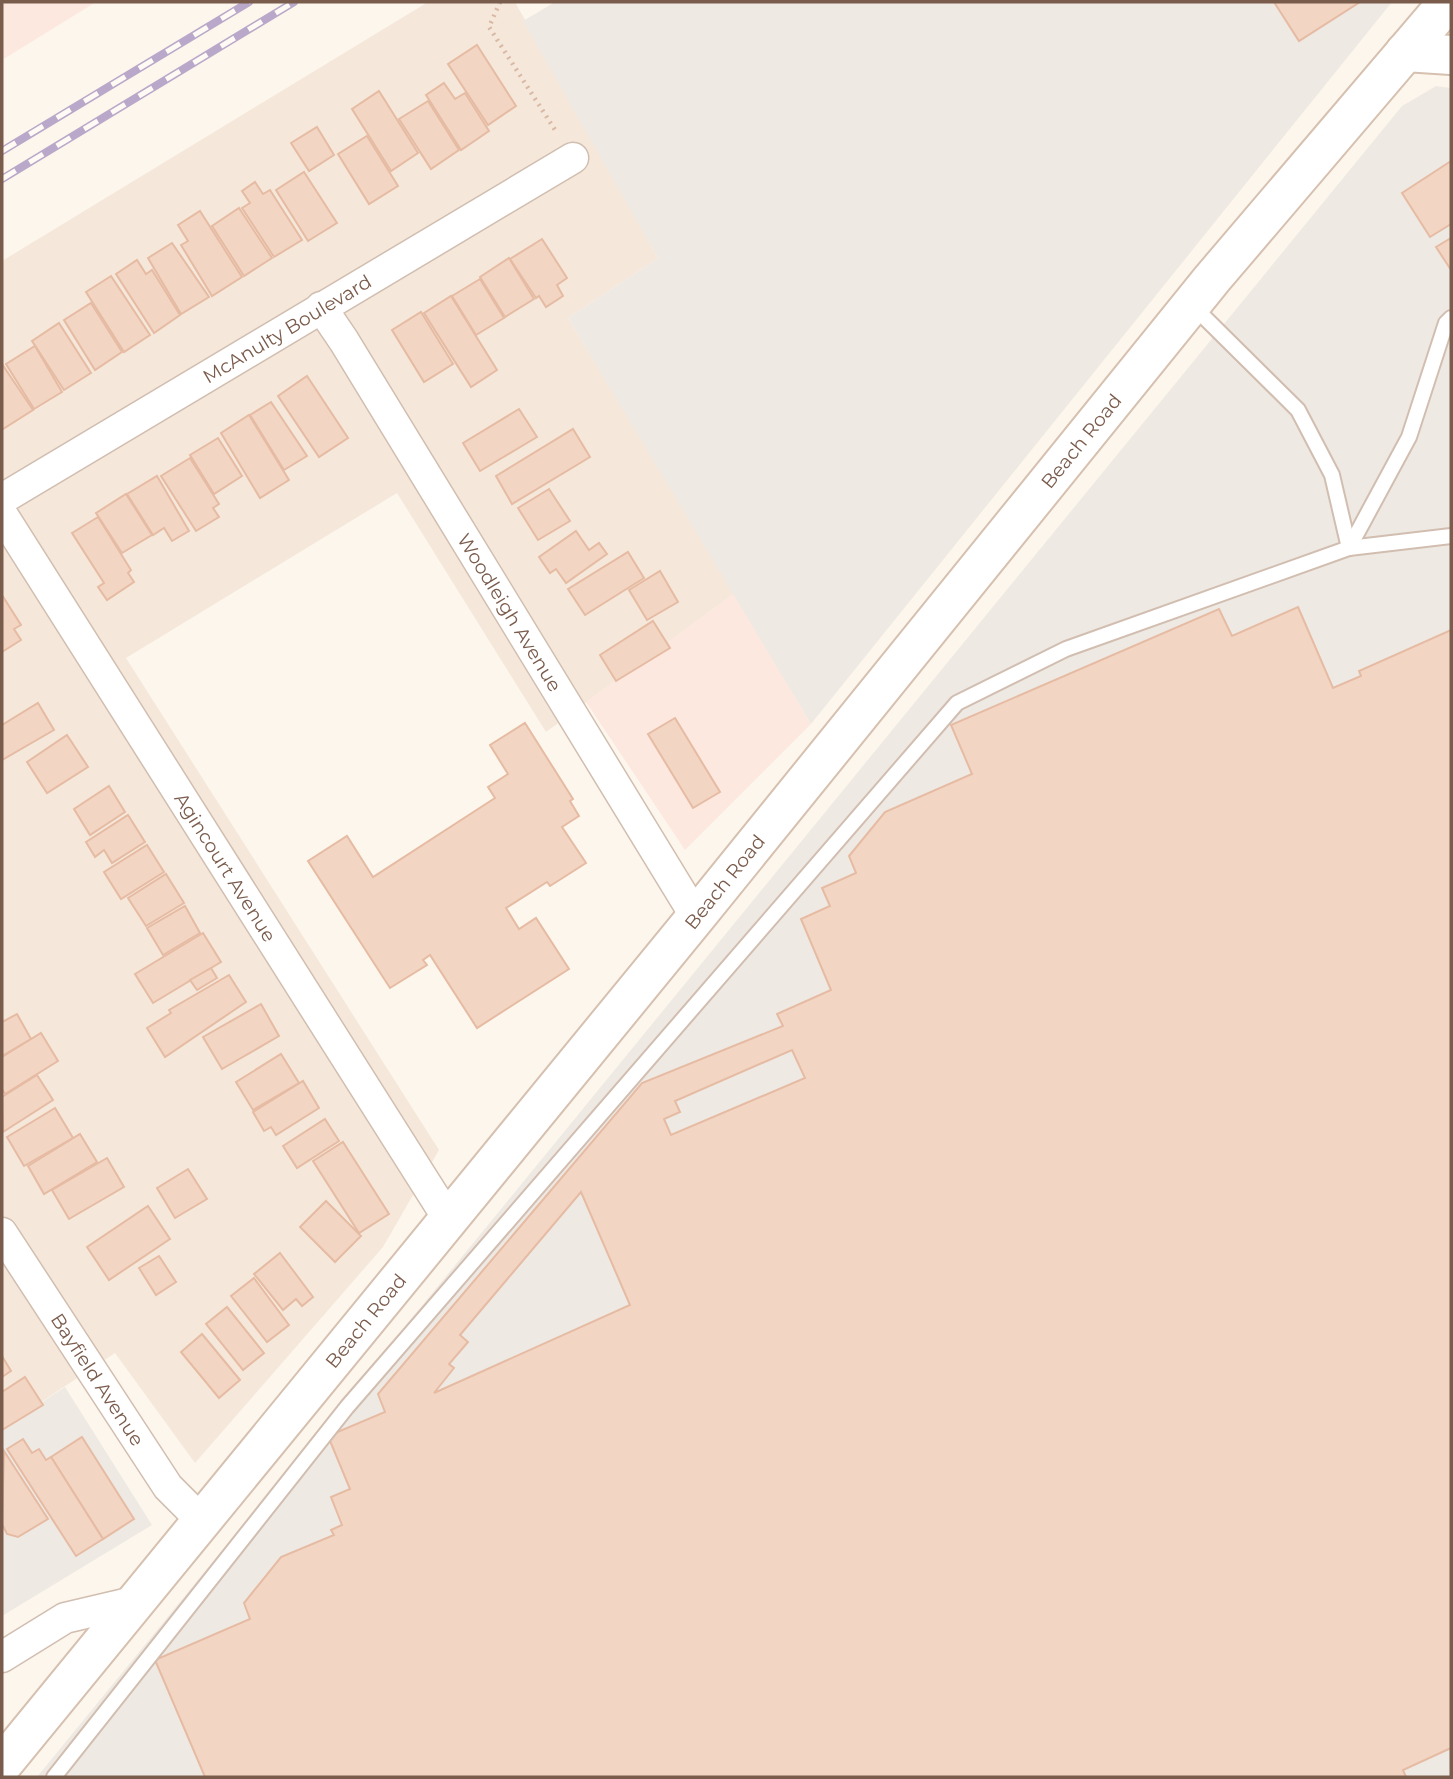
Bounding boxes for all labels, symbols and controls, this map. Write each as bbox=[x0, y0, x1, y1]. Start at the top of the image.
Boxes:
street label: McAnulty Boulevard bbox=[199, 270, 375, 388]
street label: Beach Road bbox=[1036, 389, 1126, 493]
street label: Woodleigh Avenue bbox=[453, 529, 567, 696]
street label: Agincourt Avenue bbox=[170, 788, 281, 946]
street label: Beach Road bbox=[679, 830, 769, 934]
street label: Beach Road bbox=[320, 1269, 411, 1373]
street label: Bayfield Avenue bbox=[46, 1309, 149, 1450]

